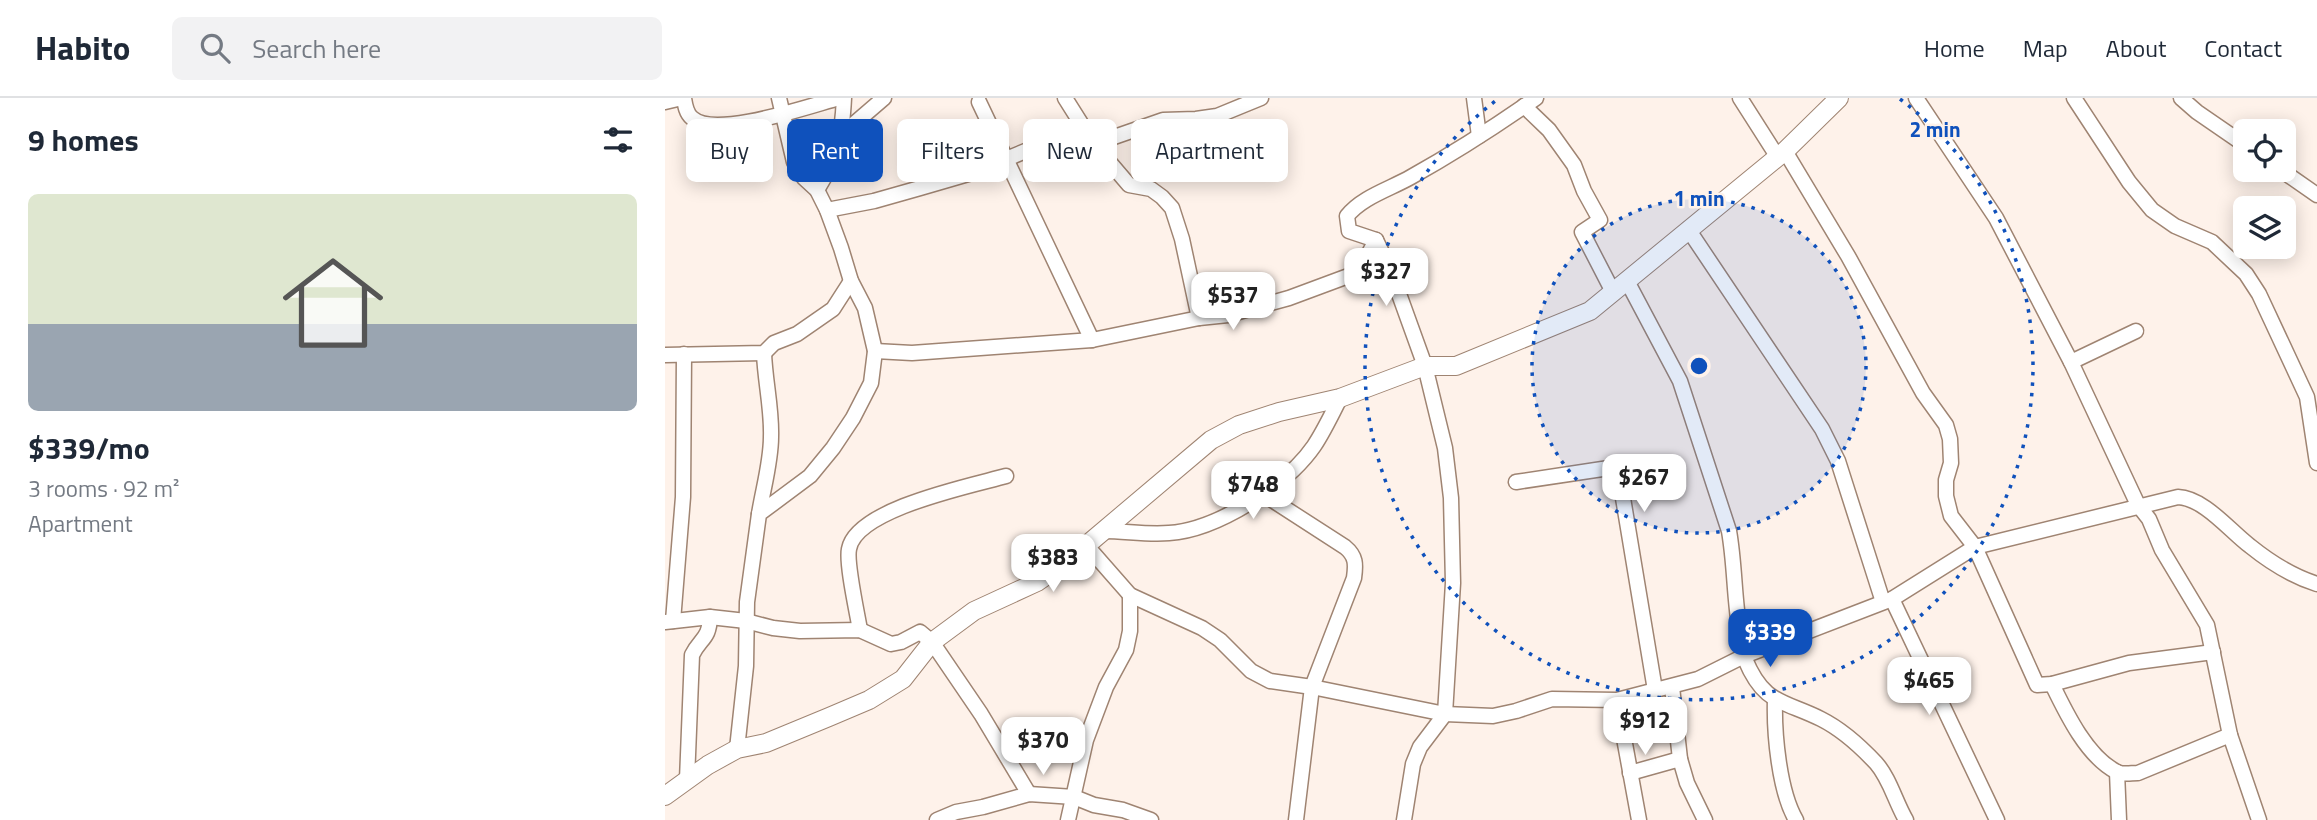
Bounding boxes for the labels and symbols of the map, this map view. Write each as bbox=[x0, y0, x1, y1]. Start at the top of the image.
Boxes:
text: 2 min bbox=[1909, 113, 1961, 145]
text: 1 min bbox=[1673, 182, 1725, 214]
pin: $327 bbox=[1345, 248, 1427, 308]
pin: $537 bbox=[1192, 272, 1274, 332]
centre of rings bbox=[1687, 354, 1711, 378]
pin: $267 bbox=[1603, 454, 1685, 514]
pin: $748 bbox=[1212, 462, 1294, 521]
pin: $383 bbox=[1012, 534, 1094, 594]
pin: $339 bbox=[1729, 610, 1811, 669]
pin: $465 bbox=[1888, 658, 1970, 717]
pin: $912 bbox=[1604, 698, 1686, 757]
pin: $370 bbox=[1002, 718, 1084, 777]

